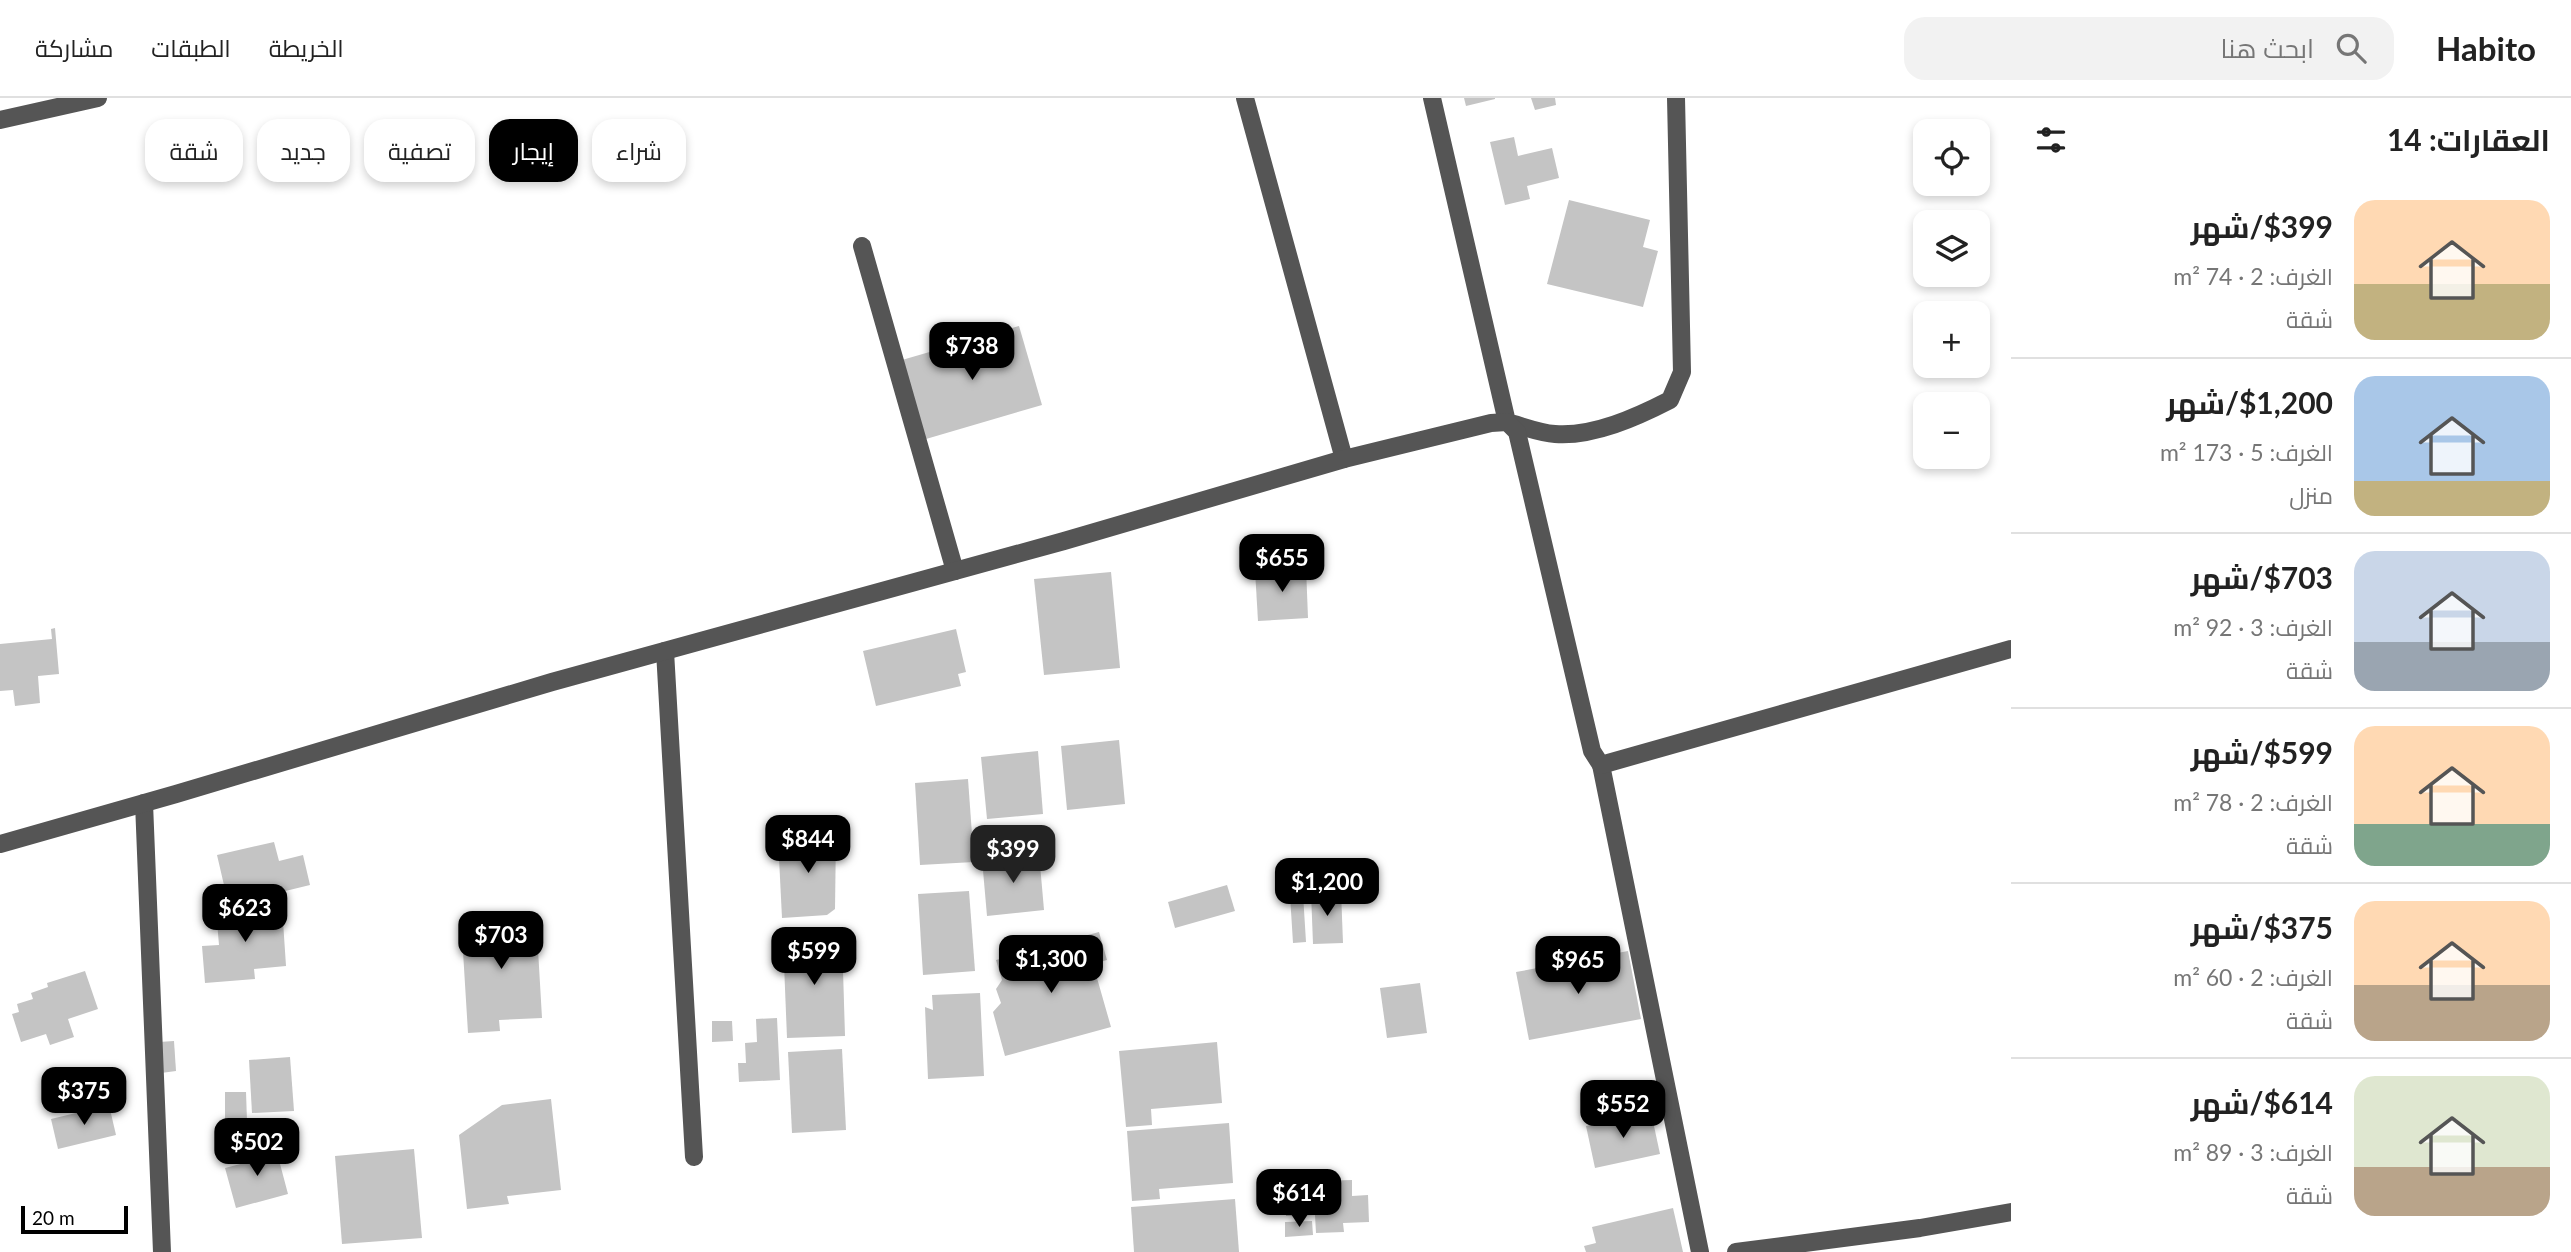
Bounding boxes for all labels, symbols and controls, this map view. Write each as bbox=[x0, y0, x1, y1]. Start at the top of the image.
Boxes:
search box bbox=[1904, 17, 2394, 80]
text: Habito bbox=[2436, 28, 2536, 68]
icon: search bbox=[2332, 29, 2370, 67]
text: ابحث هنا bbox=[2221, 32, 2314, 64]
text: مشاركة bbox=[35, 33, 113, 62]
text: الطبقات bbox=[151, 33, 231, 62]
text: الخريطة bbox=[269, 33, 344, 62]
chip: شقة bbox=[145, 119, 243, 182]
chip: جديد bbox=[257, 119, 350, 182]
chip: تصفية bbox=[364, 119, 475, 182]
chip: إيجار bbox=[489, 119, 578, 182]
chip: شراء bbox=[592, 119, 686, 182]
map controls bbox=[1913, 119, 1990, 469]
button: locate bbox=[1913, 119, 1990, 196]
icon: filters bbox=[2032, 121, 2070, 159]
text: العقارات: 14 bbox=[2387, 121, 2550, 157]
text: $399/شهر bbox=[2191, 208, 2333, 244]
button: layers bbox=[1913, 210, 1990, 287]
icon: home bbox=[2410, 228, 2494, 312]
text: الغرف: 2 · 74 m² bbox=[2173, 262, 2333, 290]
button: + bbox=[1913, 301, 1990, 378]
text: شقة bbox=[2286, 305, 2333, 333]
pin: $738 bbox=[931, 322, 1013, 382]
text: $738 bbox=[945, 331, 999, 359]
text: $1,200/شهر bbox=[2166, 384, 2333, 420]
button: − bbox=[1913, 392, 1990, 469]
icon: home bbox=[2410, 404, 2494, 488]
text: الغرف: 5 · 173 m² bbox=[2160, 438, 2333, 466]
text: منزل bbox=[2289, 481, 2333, 509]
pin: $655 bbox=[1241, 534, 1323, 594]
text: $655 bbox=[1255, 543, 1309, 571]
text: $703/شهر bbox=[2191, 559, 2333, 595]
icon: home bbox=[2410, 579, 2494, 663]
text: الغرف: 3 · 92 m² bbox=[2173, 613, 2333, 641]
text: شقة bbox=[2286, 656, 2333, 684]
text: $599/شهر bbox=[2191, 734, 2333, 770]
icon: home bbox=[2410, 754, 2494, 838]
text: الغرف: 2 · 78 m² bbox=[2173, 788, 2333, 816]
pin: $844 bbox=[767, 816, 849, 875]
text: $844 bbox=[781, 824, 835, 852]
pin: $399 bbox=[972, 826, 1054, 885]
text: شقة bbox=[2286, 831, 2333, 859]
text: $399 bbox=[986, 834, 1040, 862]
pin: $1,200 bbox=[1270, 858, 1384, 918]
text: $1,200 bbox=[1291, 867, 1363, 895]
pin: $623 bbox=[204, 884, 286, 944]
text: $623 bbox=[218, 893, 272, 921]
text: $375/شهر bbox=[2191, 909, 2333, 945]
pin: $703 bbox=[460, 912, 542, 971]
text: $703 bbox=[474, 920, 528, 948]
pin: $599 bbox=[773, 928, 855, 987]
icon: home bbox=[2410, 929, 2494, 1013]
text: $599 bbox=[787, 936, 841, 964]
pin: $1,300 bbox=[994, 936, 1108, 995]
pin: $965 bbox=[1537, 936, 1619, 996]
text: $1,300 bbox=[1015, 944, 1087, 972]
text: $965 bbox=[1551, 945, 1605, 973]
text: الغرف: 2 · 60 m² bbox=[2173, 963, 2333, 991]
text: شقة bbox=[2286, 1006, 2333, 1034]
pin: $375 bbox=[43, 1068, 125, 1127]
text: $375 bbox=[57, 1076, 111, 1104]
pin: $552 bbox=[1582, 1080, 1664, 1140]
text: $614/شهر bbox=[2191, 1084, 2333, 1120]
text: $552 bbox=[1596, 1089, 1650, 1117]
icon: home bbox=[2410, 1104, 2494, 1188]
pin: $502 bbox=[216, 1118, 298, 1178]
text: $502 bbox=[230, 1127, 284, 1155]
text: الغرف: 3 · 89 m² bbox=[2173, 1138, 2333, 1166]
pin: $614 bbox=[1258, 1170, 1340, 1229]
text: $614 bbox=[1272, 1178, 1326, 1206]
text: شقة bbox=[2286, 1181, 2333, 1209]
scale bar bbox=[21, 1203, 128, 1235]
text: 20 m bbox=[32, 1206, 75, 1229]

